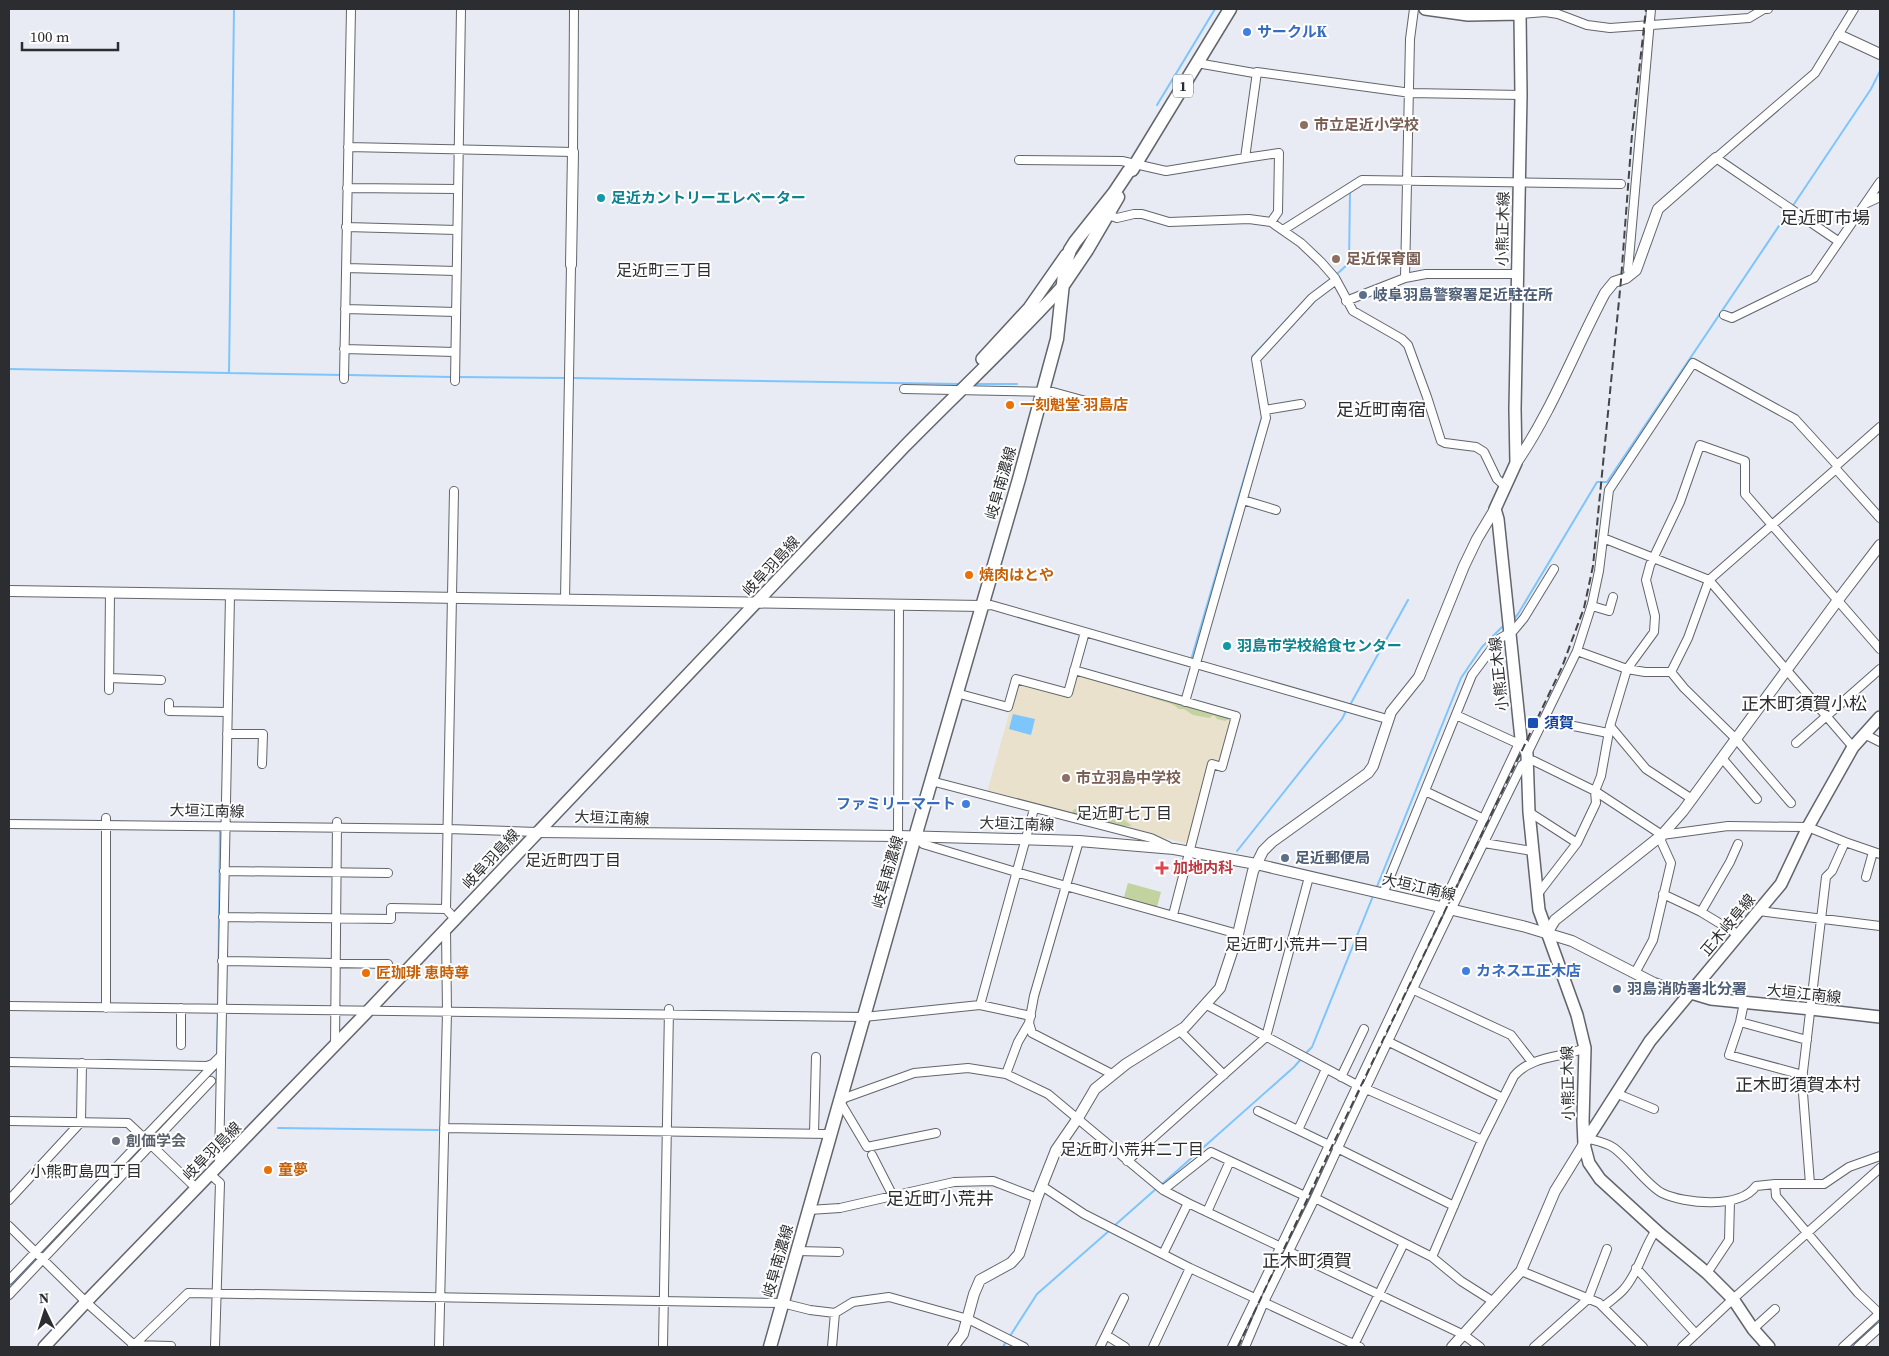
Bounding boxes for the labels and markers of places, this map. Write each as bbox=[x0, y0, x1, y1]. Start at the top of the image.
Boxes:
place label: サークルK bbox=[1257, 21, 1328, 42]
marker: サークルK bbox=[1241, 26, 1253, 38]
place label: 市立足近小学校 bbox=[1314, 114, 1419, 135]
marker: 市立足近小学校 bbox=[1298, 119, 1310, 131]
place label: 足近カントリーエレベーター bbox=[611, 187, 806, 208]
marker: 足近カントリーエレベーター bbox=[595, 192, 607, 204]
place label: 足近保育園 bbox=[1346, 248, 1421, 269]
marker: 足近保育園 bbox=[1330, 253, 1342, 265]
place label: 岐阜羽島警察署足近駐在所 bbox=[1373, 284, 1553, 305]
marker: 岐阜羽島警察署足近駐在所 bbox=[1357, 289, 1369, 301]
place label: 一刻魁堂 羽島店 bbox=[1020, 394, 1128, 415]
marker: 一刻魁堂 羽島店 bbox=[1004, 399, 1016, 411]
place label: 焼肉はとや bbox=[979, 564, 1054, 585]
marker: 焼肉はとや bbox=[963, 569, 975, 581]
place label: 羽島市学校給食センター bbox=[1237, 635, 1402, 656]
marker: 羽島市学校給食センター bbox=[1221, 640, 1233, 652]
place label: 須賀 bbox=[1544, 712, 1574, 733]
marker: 須賀 bbox=[1526, 716, 1540, 730]
place label: 市立羽島中学校 bbox=[1076, 767, 1181, 788]
marker: 市立羽島中学校 bbox=[1060, 772, 1072, 784]
place label: ファミリーマート bbox=[836, 793, 956, 814]
marker: ファミリーマート bbox=[960, 798, 972, 810]
place label: 足近郵便局 bbox=[1295, 847, 1370, 868]
marker: 足近郵便局 bbox=[1279, 852, 1291, 864]
place label: 加地内科 bbox=[1173, 857, 1233, 878]
marker: 加地内科 bbox=[1155, 861, 1169, 875]
place label: カネスエ正木店 bbox=[1476, 960, 1581, 981]
place label: 匠珈琲 恵時尊 bbox=[376, 962, 469, 983]
marker: カネスエ正木店 bbox=[1460, 965, 1472, 977]
marker: 匠珈琲 恵時尊 bbox=[360, 967, 372, 979]
place label: 羽島消防署北分署 bbox=[1627, 978, 1747, 999]
marker: 羽島消防署北分署 bbox=[1611, 983, 1623, 995]
place label: 創価学会 bbox=[126, 1130, 186, 1151]
marker: 創価学会 bbox=[110, 1135, 122, 1147]
place label: 童夢 bbox=[278, 1159, 308, 1180]
marker: 童夢 bbox=[262, 1164, 274, 1176]

